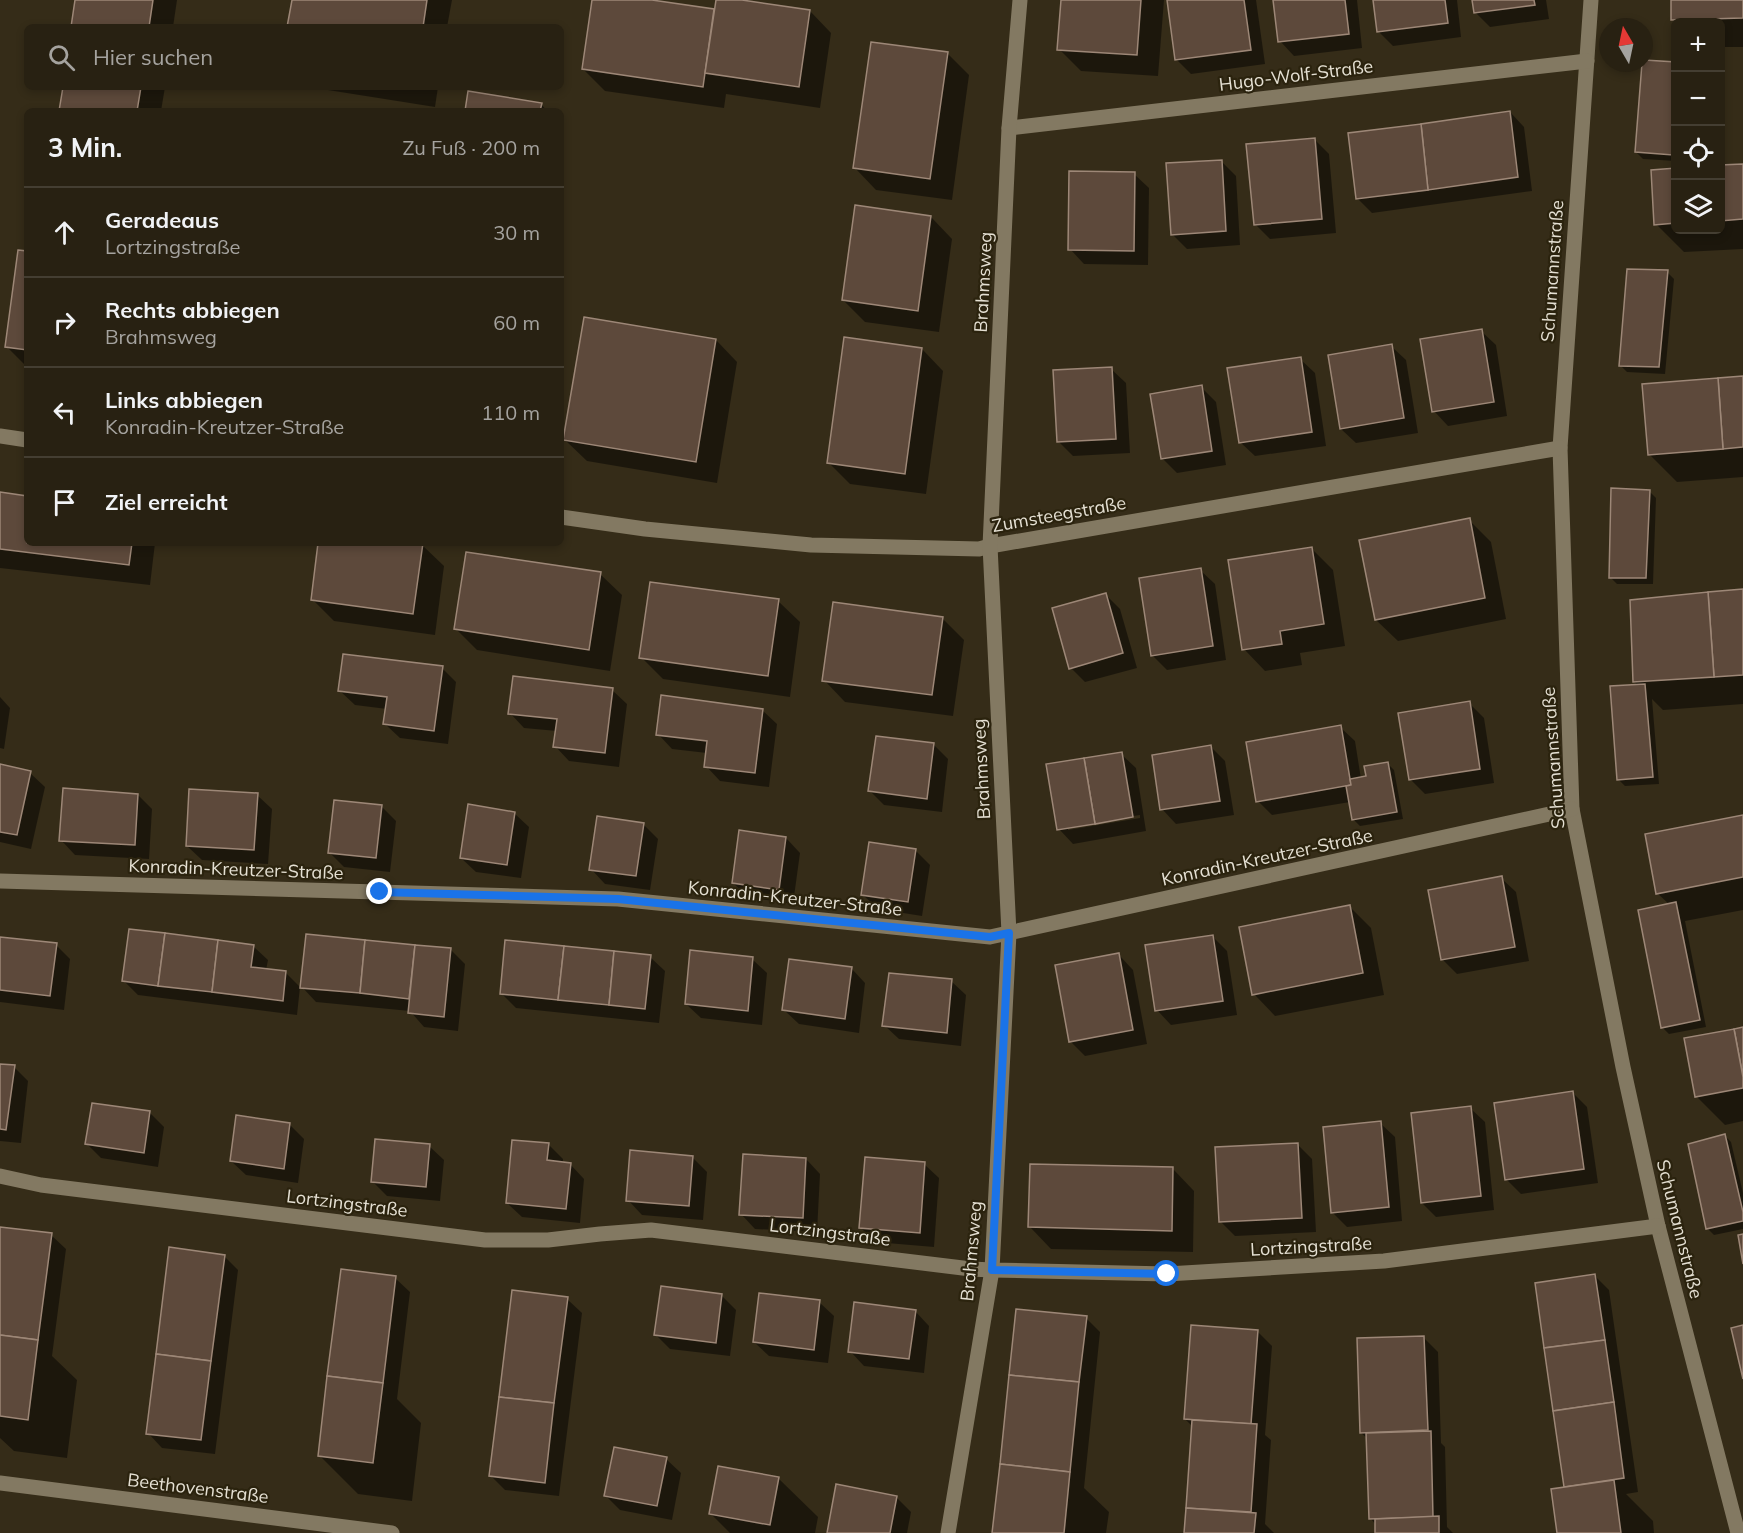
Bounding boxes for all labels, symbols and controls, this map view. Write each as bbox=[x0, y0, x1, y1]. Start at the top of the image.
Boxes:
north arrow bbox=[1599, 18, 1653, 72]
map controls bbox=[1671, 18, 1725, 234]
button: + bbox=[1671, 18, 1725, 72]
search box bbox=[24, 24, 564, 90]
icon: search bbox=[45, 41, 78, 74]
text: Hier suchen bbox=[93, 43, 213, 71]
street label: Hugo-Wolf-Straße bbox=[1218, 54, 1374, 96]
button: − bbox=[1671, 72, 1725, 126]
button: locate bbox=[1671, 126, 1725, 180]
text: 3 Min. bbox=[48, 131, 122, 164]
text: Zu Fuß · 200 m bbox=[402, 135, 540, 160]
button: layers bbox=[1671, 180, 1725, 234]
street label: Schumannstraße bbox=[1536, 199, 1568, 343]
text: Geradeaus bbox=[105, 206, 219, 234]
icon: ahead bbox=[48, 216, 81, 249]
text: 30 m bbox=[493, 220, 540, 245]
street label: Brahmsweg bbox=[969, 231, 997, 333]
text: Lortzingstraße bbox=[105, 234, 240, 259]
text: Rechts abbiegen bbox=[105, 296, 280, 324]
icon: right bbox=[48, 306, 81, 339]
text: 60 m bbox=[493, 310, 540, 335]
text: Brahmsweg bbox=[105, 324, 217, 349]
text: Links abbiegen bbox=[105, 386, 263, 414]
icon: left bbox=[48, 396, 81, 429]
text: 110 m bbox=[481, 400, 540, 425]
text: Konradin-Kreutzer-Straße bbox=[105, 414, 344, 439]
icon: arrive bbox=[48, 486, 81, 519]
text: Ziel erreicht bbox=[105, 488, 228, 516]
street label: Zumsteegstraße bbox=[990, 491, 1128, 537]
street label: Schumannstraße bbox=[1537, 686, 1569, 830]
street label: Brahmsweg bbox=[967, 718, 995, 820]
street label: Konradin-Kreutzer-Straße bbox=[1159, 823, 1375, 891]
street label: Konradin-Kreutzer-Straße bbox=[128, 854, 344, 884]
street label: Konradin-Kreutzer-Straße bbox=[687, 875, 903, 921]
route end bbox=[366, 878, 392, 904]
street label: Schumannstraße bbox=[1652, 1157, 1708, 1301]
street label: Lortzingstraße bbox=[285, 1184, 409, 1222]
street label: Brahmsweg bbox=[955, 1200, 987, 1302]
street label: Lortzingstraße bbox=[768, 1213, 892, 1251]
street label: Lortzingstraße bbox=[1250, 1231, 1372, 1261]
route start bbox=[1153, 1260, 1179, 1286]
street label: Beethovenstraße bbox=[126, 1468, 270, 1508]

